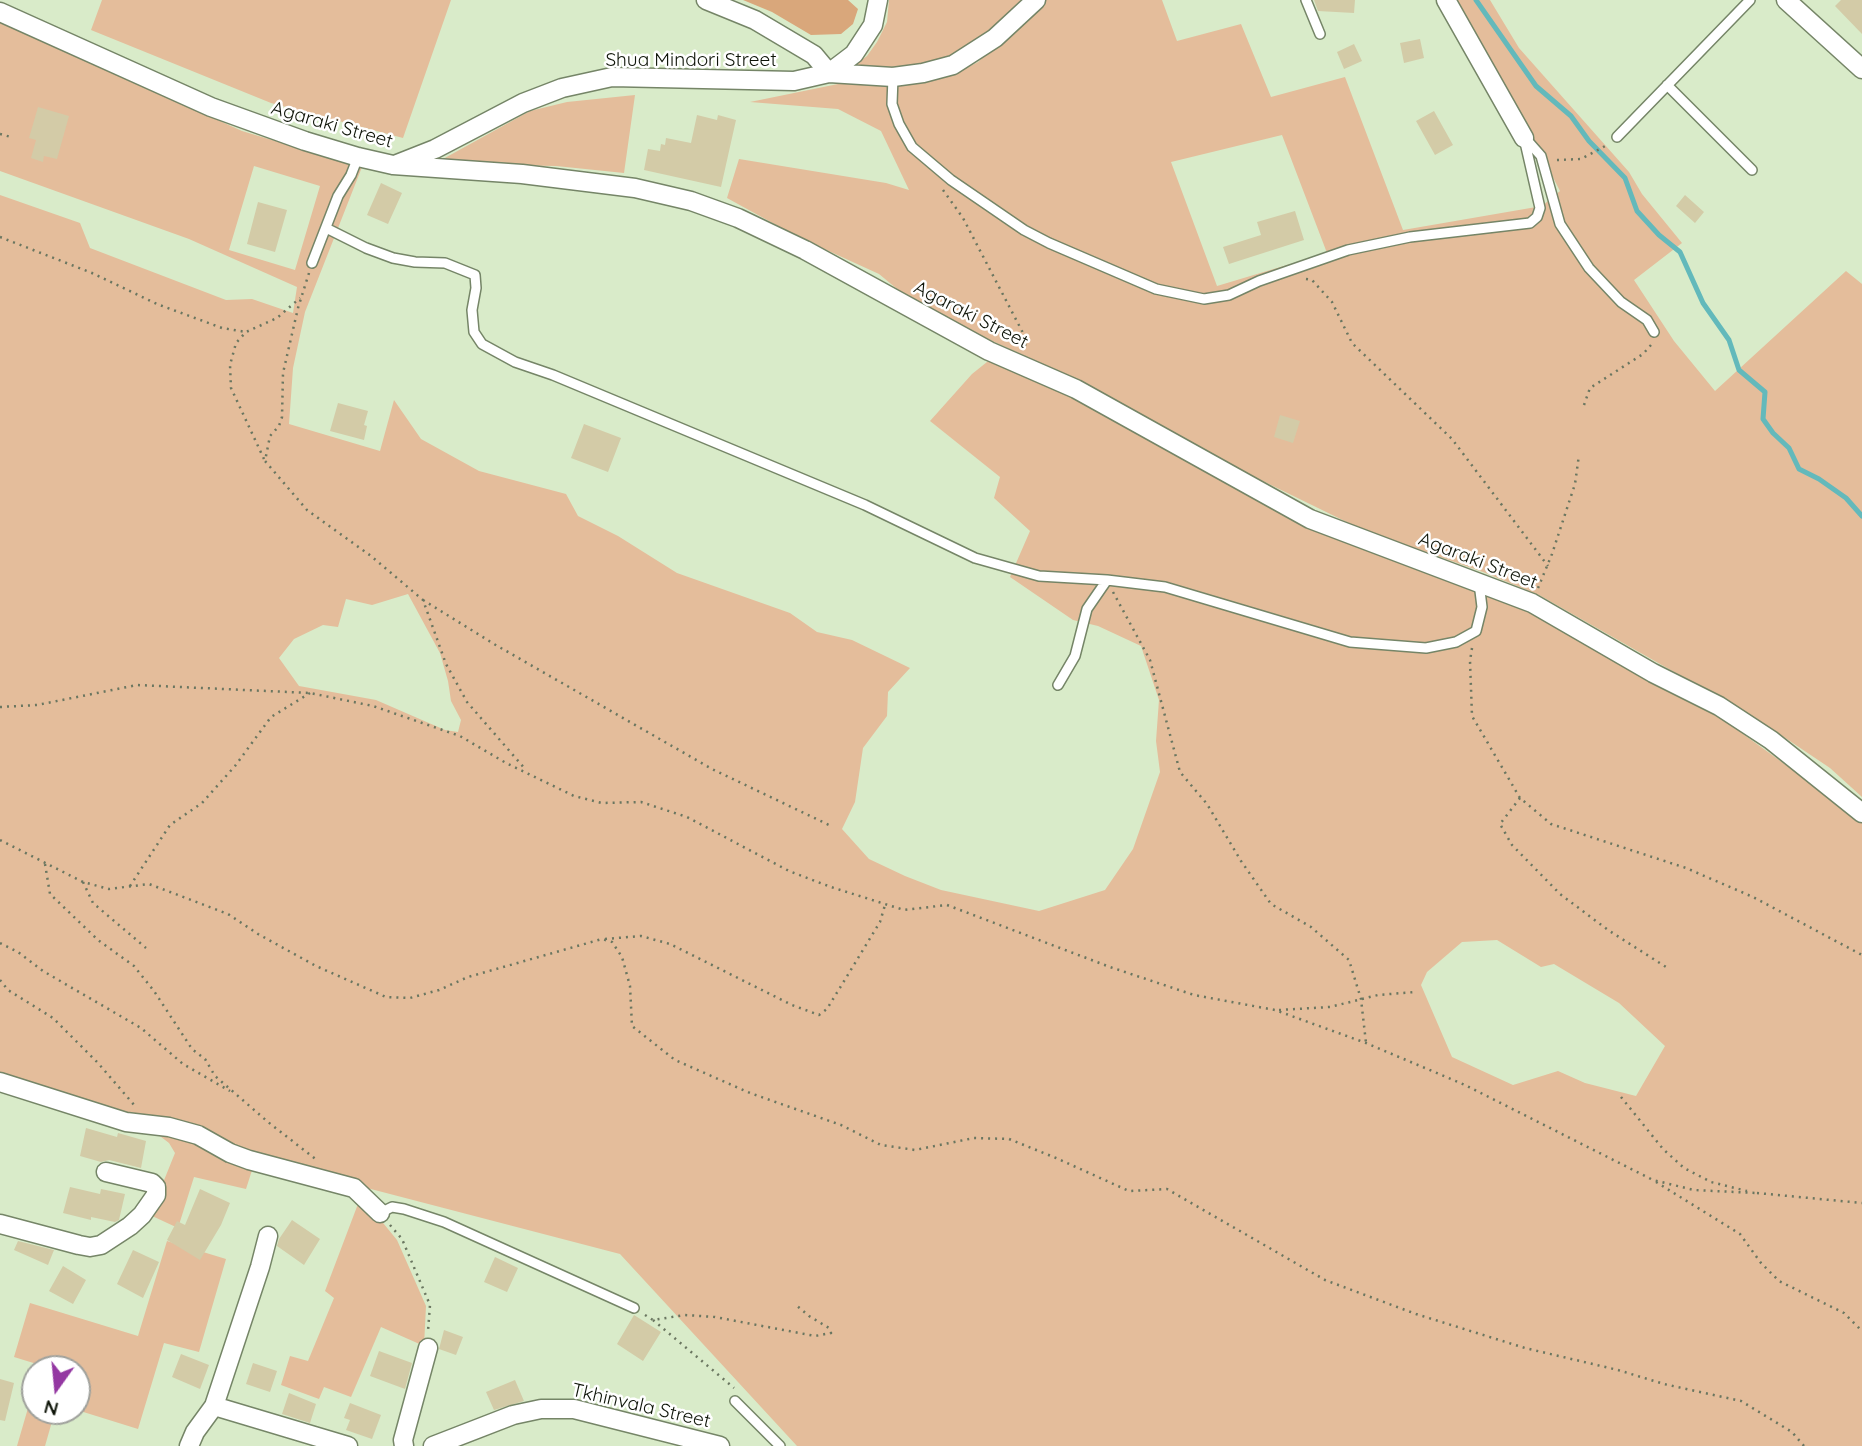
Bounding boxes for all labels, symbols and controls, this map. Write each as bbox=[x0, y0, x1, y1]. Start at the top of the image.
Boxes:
street label: Shua Mindori Street bbox=[605, 49, 777, 71]
street label: Agaraki Street bbox=[269, 97, 395, 153]
street label: Agaraki Street bbox=[910, 276, 1032, 354]
street label: Agaraki Street bbox=[1415, 528, 1541, 594]
north arrow bbox=[21, 1355, 91, 1425]
street label: Tkhinvala Street bbox=[569, 1379, 713, 1433]
text: N bbox=[41, 1395, 61, 1422]

